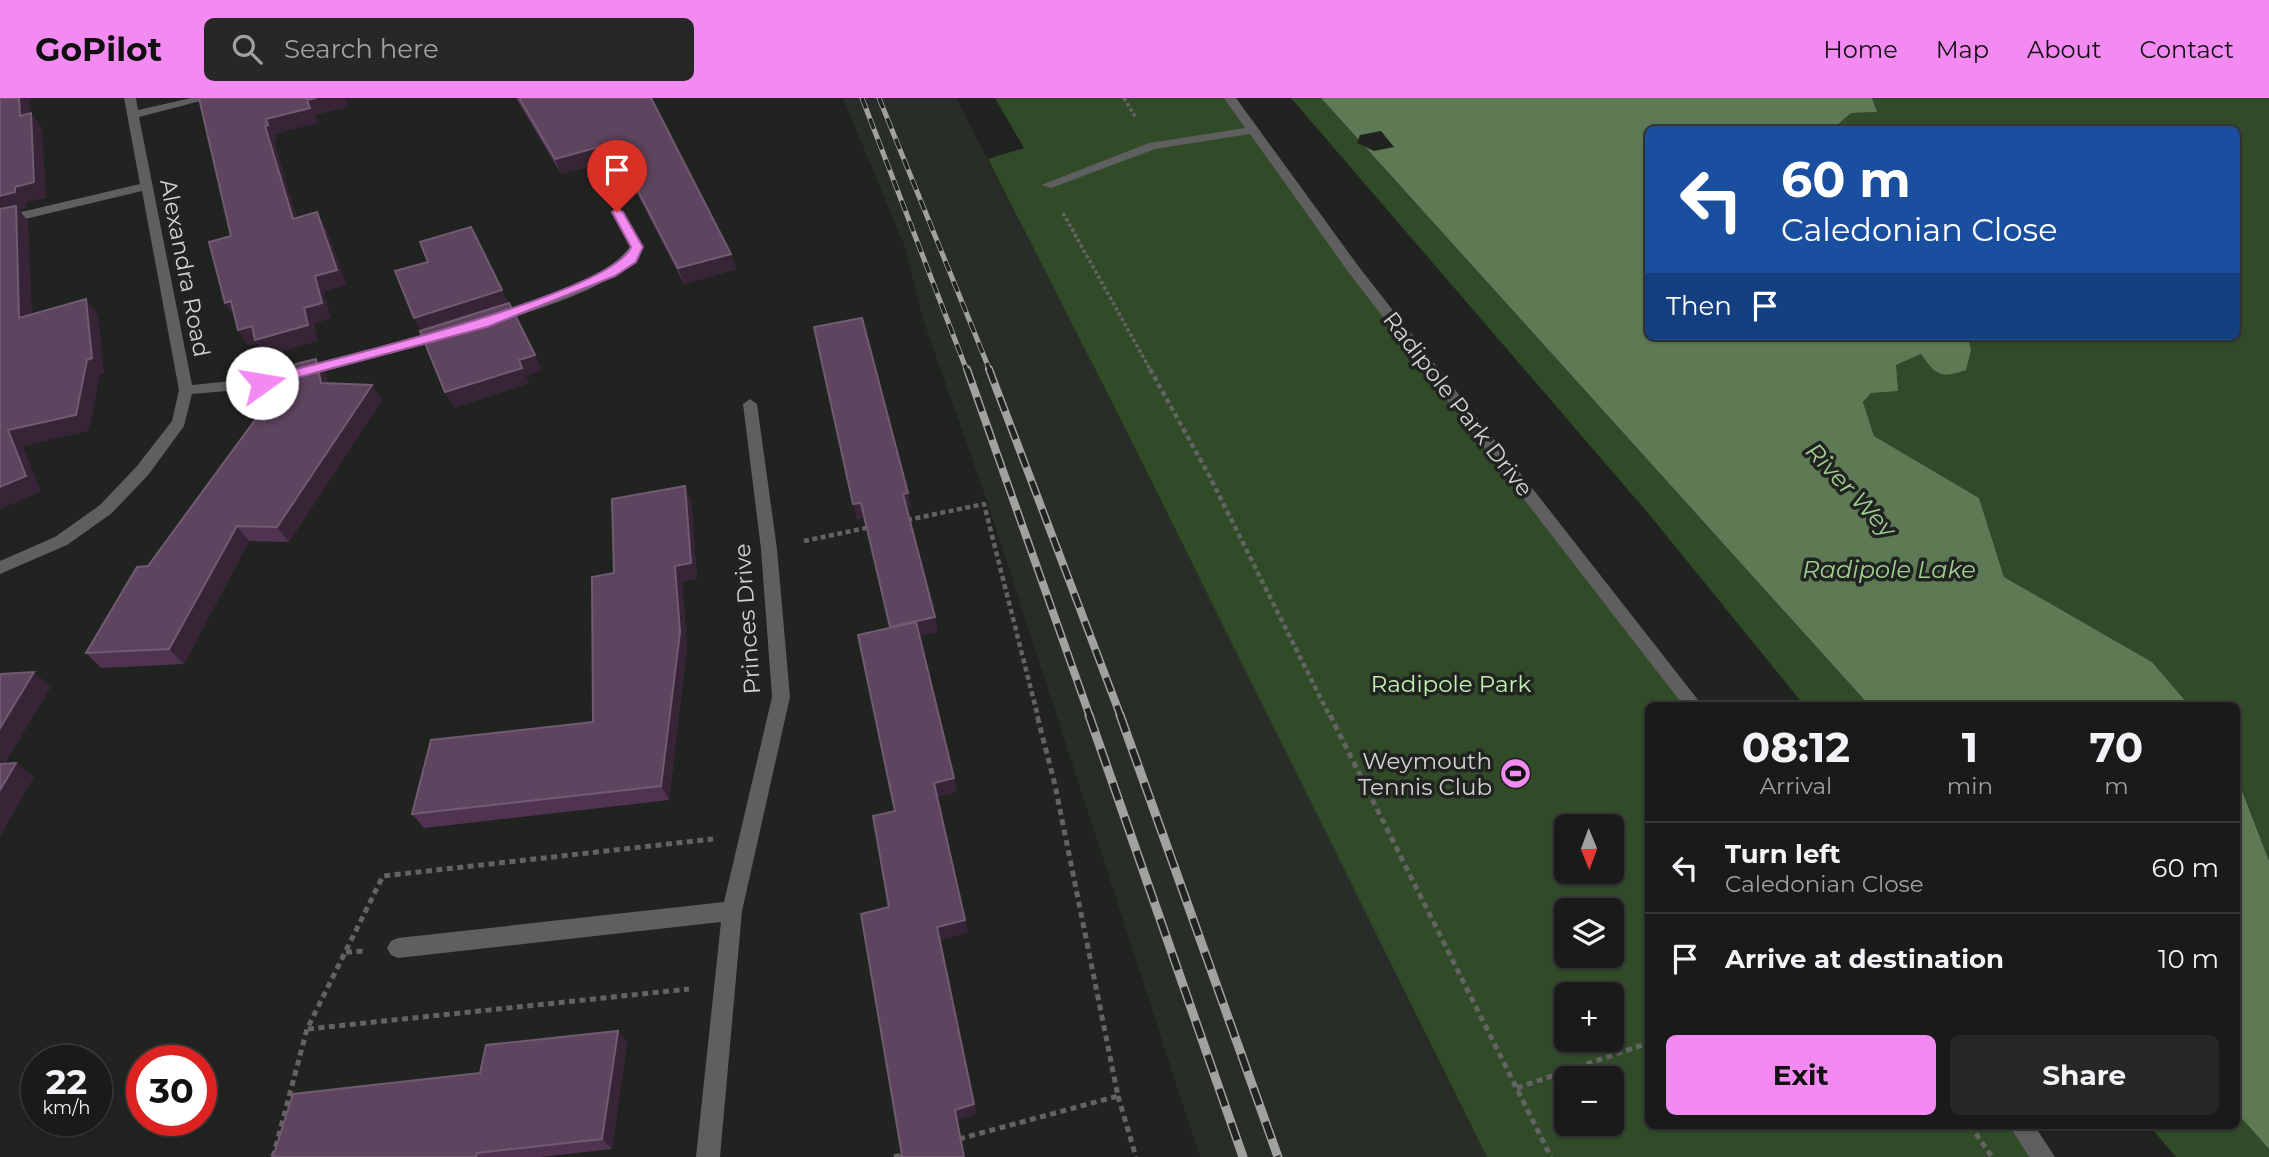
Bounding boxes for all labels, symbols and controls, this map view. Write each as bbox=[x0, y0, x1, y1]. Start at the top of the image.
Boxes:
search box bbox=[204, 18, 694, 81]
text: GoPilot bbox=[35, 29, 162, 69]
icon: search bbox=[228, 30, 266, 68]
text: Search here bbox=[284, 33, 439, 65]
text: Home bbox=[1823, 35, 1898, 64]
text: Map bbox=[1936, 35, 1989, 64]
text: About bbox=[2027, 35, 2101, 64]
text: Contact bbox=[2139, 35, 2234, 64]
pin bbox=[587, 140, 647, 212]
text: 60 m bbox=[1781, 150, 1911, 209]
icon: arrive bbox=[598, 151, 636, 189]
icon: left bbox=[1666, 154, 1757, 245]
street label: Alexandra Road bbox=[154, 176, 216, 360]
text: Caledonian Close bbox=[1781, 210, 2057, 249]
icon: arrive bbox=[1746, 287, 1784, 325]
text: Then bbox=[1666, 290, 1732, 322]
street label: Radipole Park Drive bbox=[1377, 306, 1539, 502]
position arrow bbox=[225, 346, 299, 420]
water label: River Wey bbox=[1800, 437, 1904, 545]
street label: Princes Drive bbox=[728, 543, 766, 695]
water label: Radipole Lake bbox=[1802, 555, 1976, 584]
park label: Radipole Park bbox=[1371, 670, 1532, 698]
text: 08:12 bbox=[1742, 721, 1850, 773]
text: 1 bbox=[1962, 721, 1978, 773]
text: 70 bbox=[2090, 721, 2143, 773]
place label: Weymouth Tennis Club bbox=[1358, 747, 1492, 801]
sports icon: Weymouth Tennis Club bbox=[1498, 757, 1532, 791]
text: Arrival bbox=[1760, 772, 1832, 800]
text: min bbox=[1947, 772, 1993, 800]
text: m bbox=[2104, 772, 2129, 800]
north arrow bbox=[1554, 814, 1624, 884]
map controls bbox=[1554, 814, 1624, 1136]
text: Turn left bbox=[1725, 838, 1841, 870]
icon: left bbox=[1666, 849, 1704, 887]
text: 60 m bbox=[2152, 852, 2219, 884]
text: Caledonian Close bbox=[1725, 870, 1924, 898]
button: layers bbox=[1554, 898, 1624, 968]
icon: arrive bbox=[1666, 940, 1704, 978]
text: Arrive at destination bbox=[1725, 943, 2004, 975]
text: 10 m bbox=[2158, 943, 2219, 975]
button: + bbox=[1554, 982, 1624, 1052]
button: Exit bbox=[1666, 1035, 1936, 1115]
button: Share bbox=[1950, 1035, 2219, 1115]
speed limit sign: 30 bbox=[126, 1045, 217, 1136]
text: 22 bbox=[46, 1060, 87, 1103]
button: − bbox=[1554, 1066, 1624, 1136]
text: km/h bbox=[42, 1097, 91, 1119]

